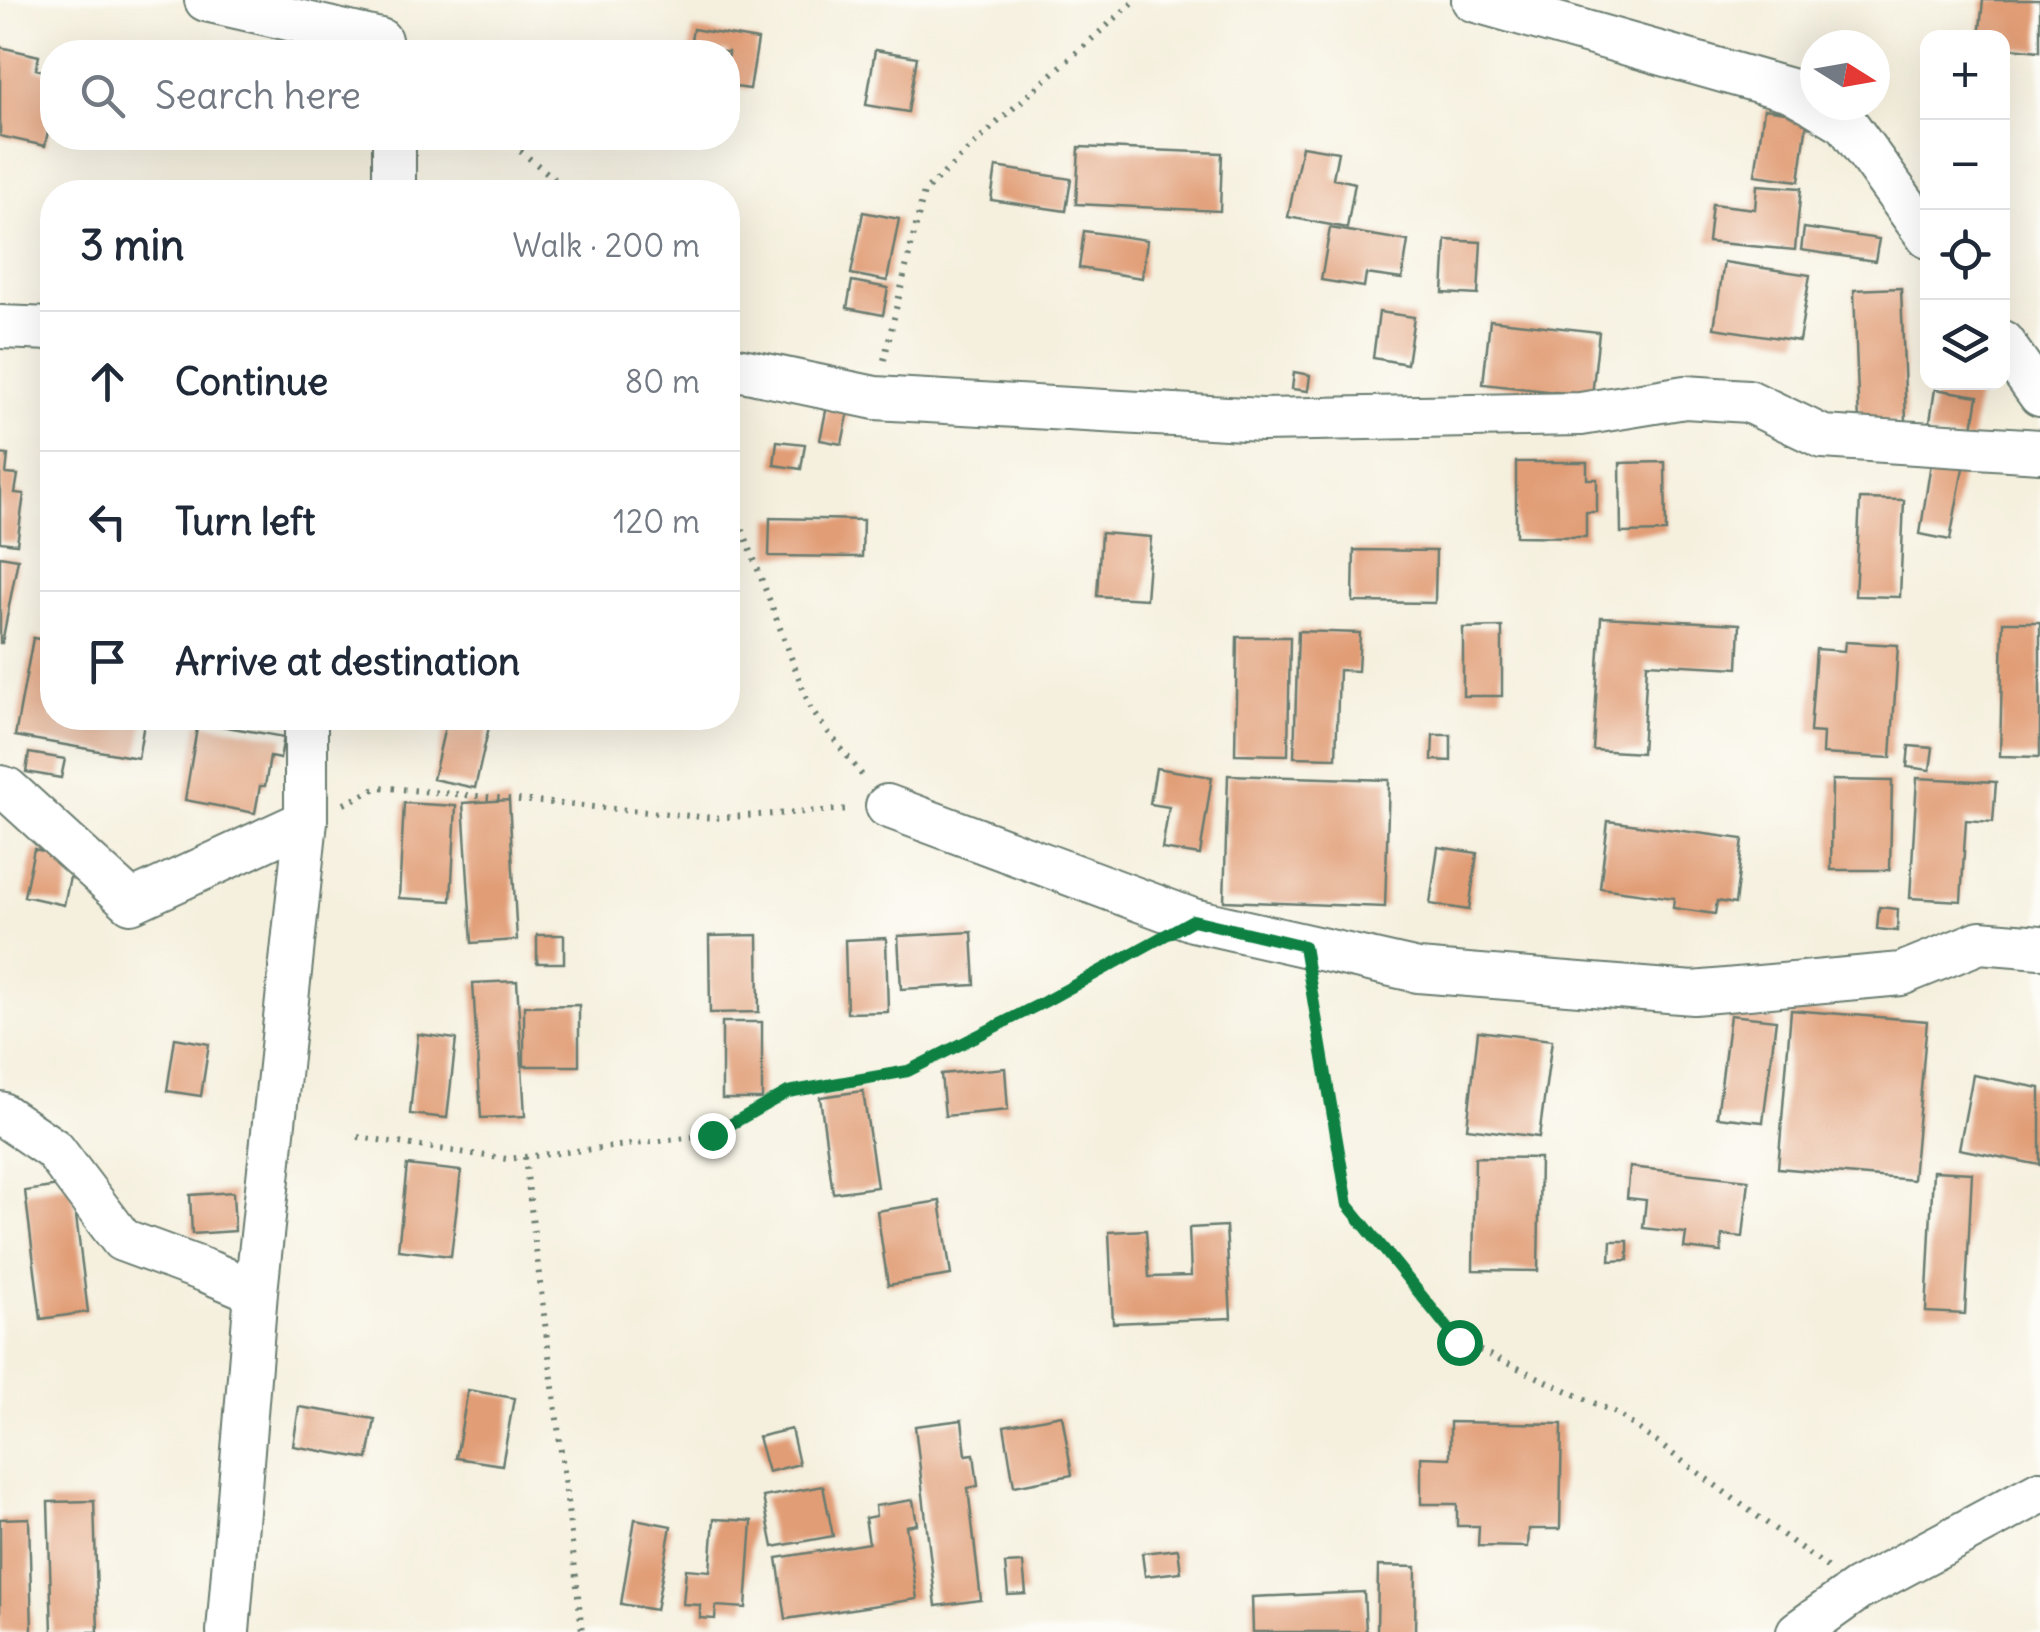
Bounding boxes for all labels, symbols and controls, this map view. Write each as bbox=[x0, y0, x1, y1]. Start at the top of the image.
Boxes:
north arrow bbox=[1800, 30, 1890, 120]
map controls bbox=[1920, 30, 2010, 390]
button: + bbox=[1920, 30, 2010, 120]
search box bbox=[40, 40, 740, 150]
icon: search bbox=[75, 68, 130, 123]
text: Search here bbox=[155, 72, 361, 119]
button: − bbox=[1920, 120, 2010, 210]
button: locate bbox=[1920, 210, 2010, 300]
text: 3 min bbox=[80, 219, 184, 271]
text: Walk · 200 m bbox=[513, 225, 700, 266]
button: layers bbox=[1920, 300, 2010, 390]
icon: ahead bbox=[80, 354, 135, 409]
text: Continue bbox=[175, 358, 328, 405]
text: 80 m bbox=[625, 361, 700, 402]
icon: left bbox=[80, 494, 135, 549]
text: Turn left bbox=[175, 498, 315, 545]
text: 120 m bbox=[613, 501, 700, 542]
icon: arrive bbox=[80, 634, 135, 689]
text: Arrive at destination bbox=[175, 638, 520, 685]
route end bbox=[690, 1113, 736, 1159]
route start bbox=[1437, 1320, 1483, 1366]

